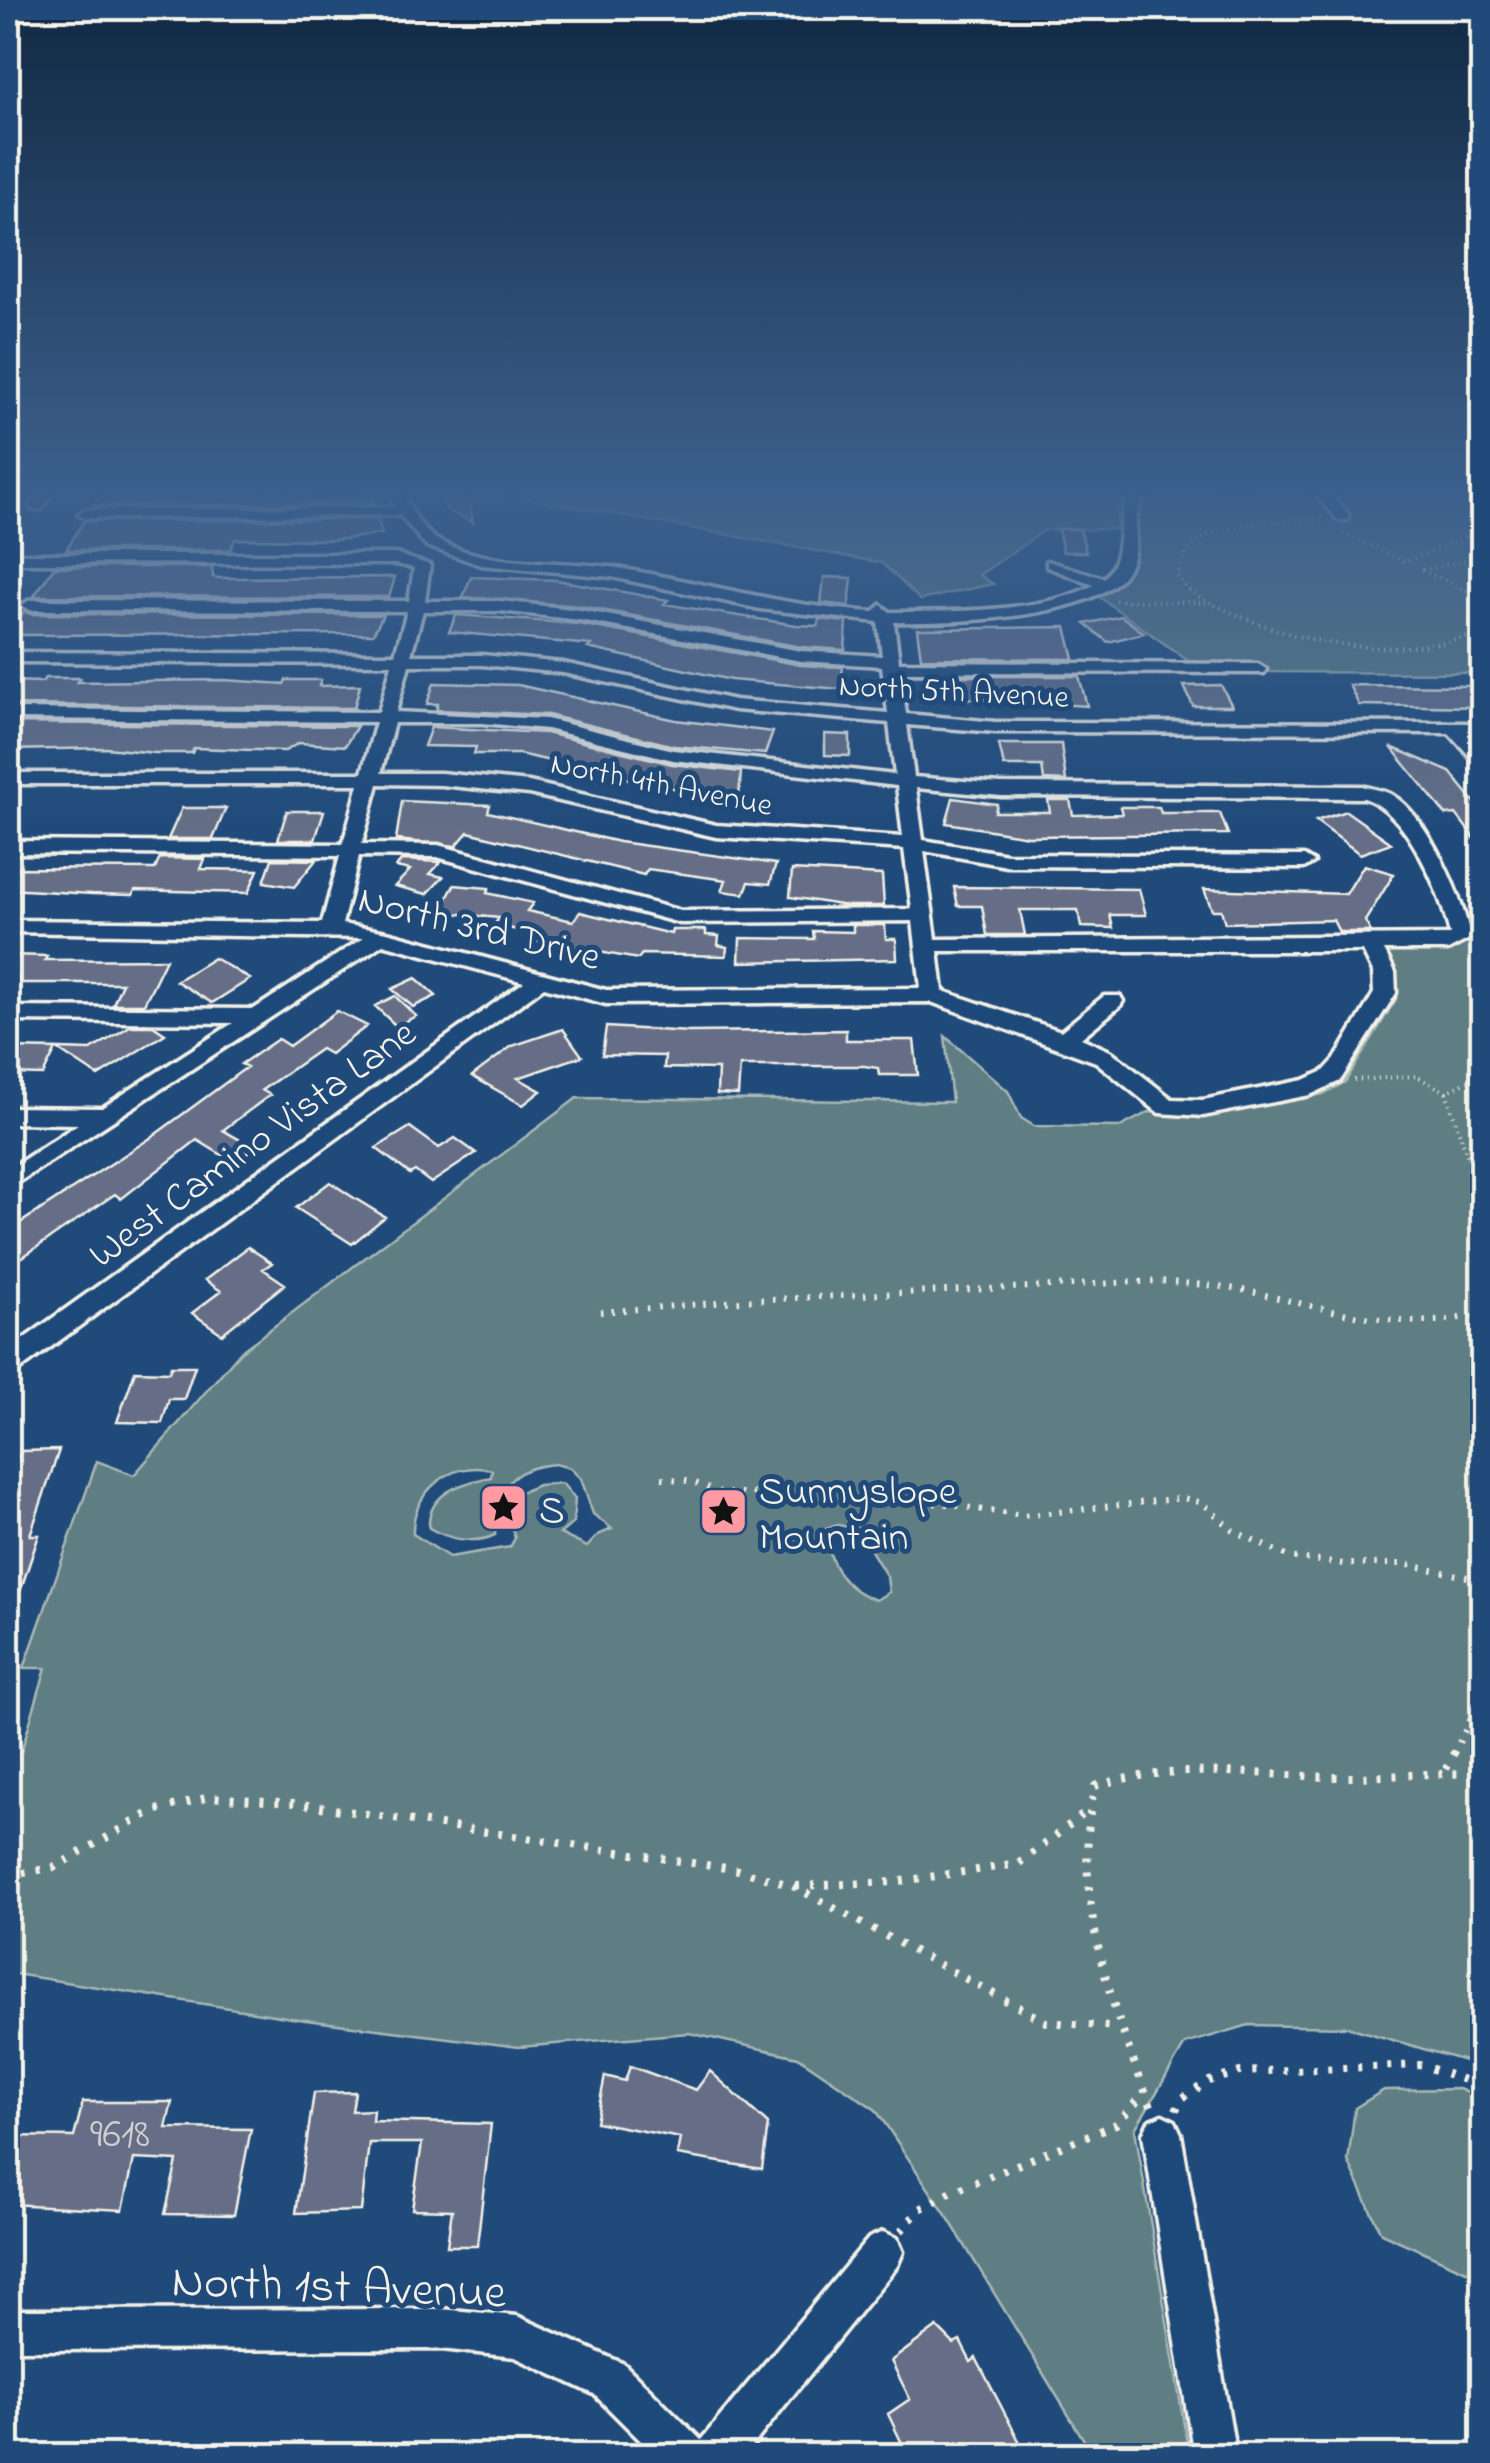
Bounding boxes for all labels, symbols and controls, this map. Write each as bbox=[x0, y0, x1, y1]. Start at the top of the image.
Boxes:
street label: North 5th Avenue bbox=[838, 664, 1071, 723]
street label: North 4th Avenue bbox=[546, 742, 777, 831]
street label: North 3rd Drive bbox=[352, 872, 606, 989]
street label: West Camino Vista Lane bbox=[78, 1006, 430, 1285]
place label: Sunnyslope Mountain bbox=[759, 1464, 957, 1569]
place icon: S bbox=[478, 1482, 530, 1534]
place label: S bbox=[539, 1483, 565, 1542]
place icon: Sunnyslope Mountain bbox=[698, 1486, 750, 1538]
house number: 9618 bbox=[90, 2105, 150, 2166]
street label: North 1st Avenue bbox=[170, 2248, 508, 2330]

